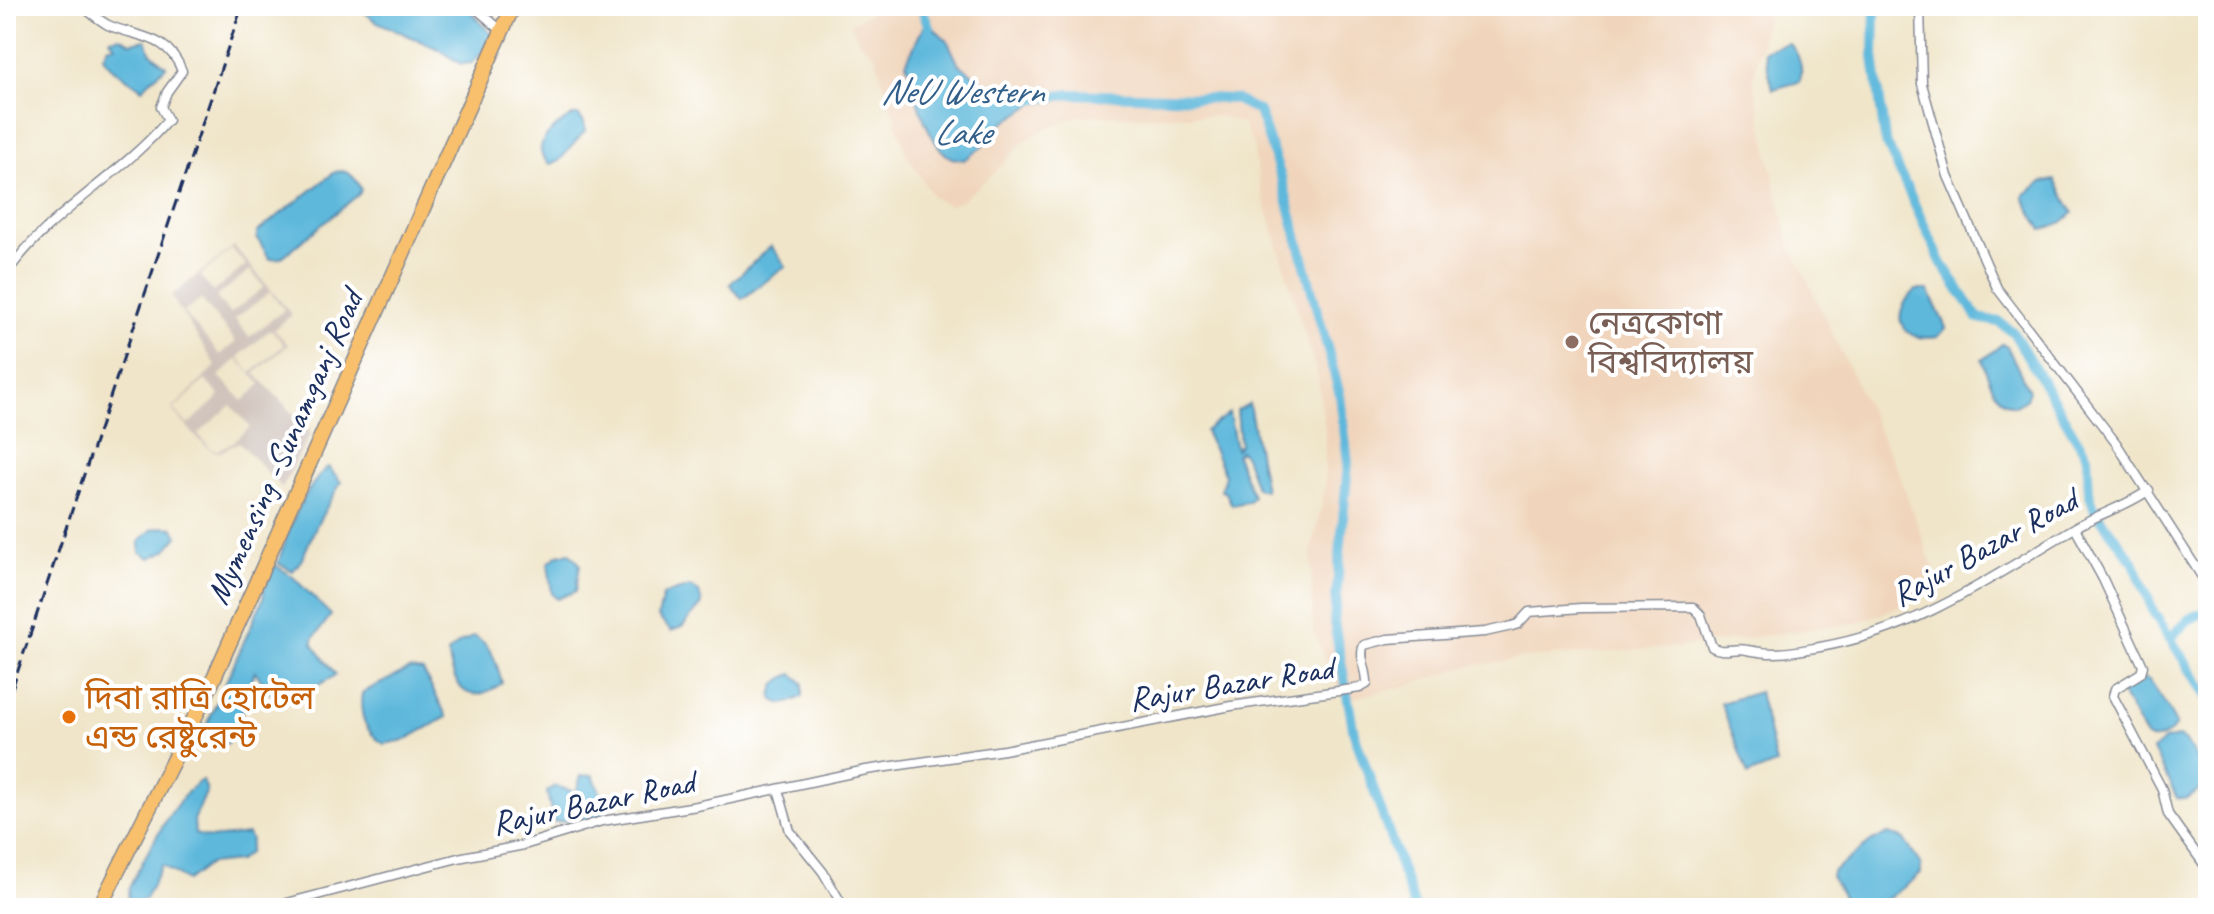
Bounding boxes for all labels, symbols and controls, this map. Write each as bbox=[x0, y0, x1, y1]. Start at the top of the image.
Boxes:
water label: NeU Western Lake bbox=[881, 68, 1046, 155]
street label: Mymensing -Sunamganj Road bbox=[195, 279, 374, 611]
place label: নেত্রকোণা বিশ্ববিদ্যালয় bbox=[1587, 301, 1754, 383]
marker: নেত্রকোণা বিশ্ববিদ্যালয় bbox=[1563, 333, 1581, 351]
street label: Rajur Bazar Road bbox=[1883, 476, 2089, 616]
street label: Rajur Bazar Road bbox=[1126, 645, 1342, 720]
place label: দিবা রাত্রি হোটেল এন্ড রেষ্টুরেন্ট bbox=[84, 676, 316, 758]
marker: দিবা রাত্রি হোটেল এন্ড রেষ্টুরেন্ট bbox=[60, 708, 78, 726]
street label: Rajur Bazar Road bbox=[488, 758, 704, 844]

